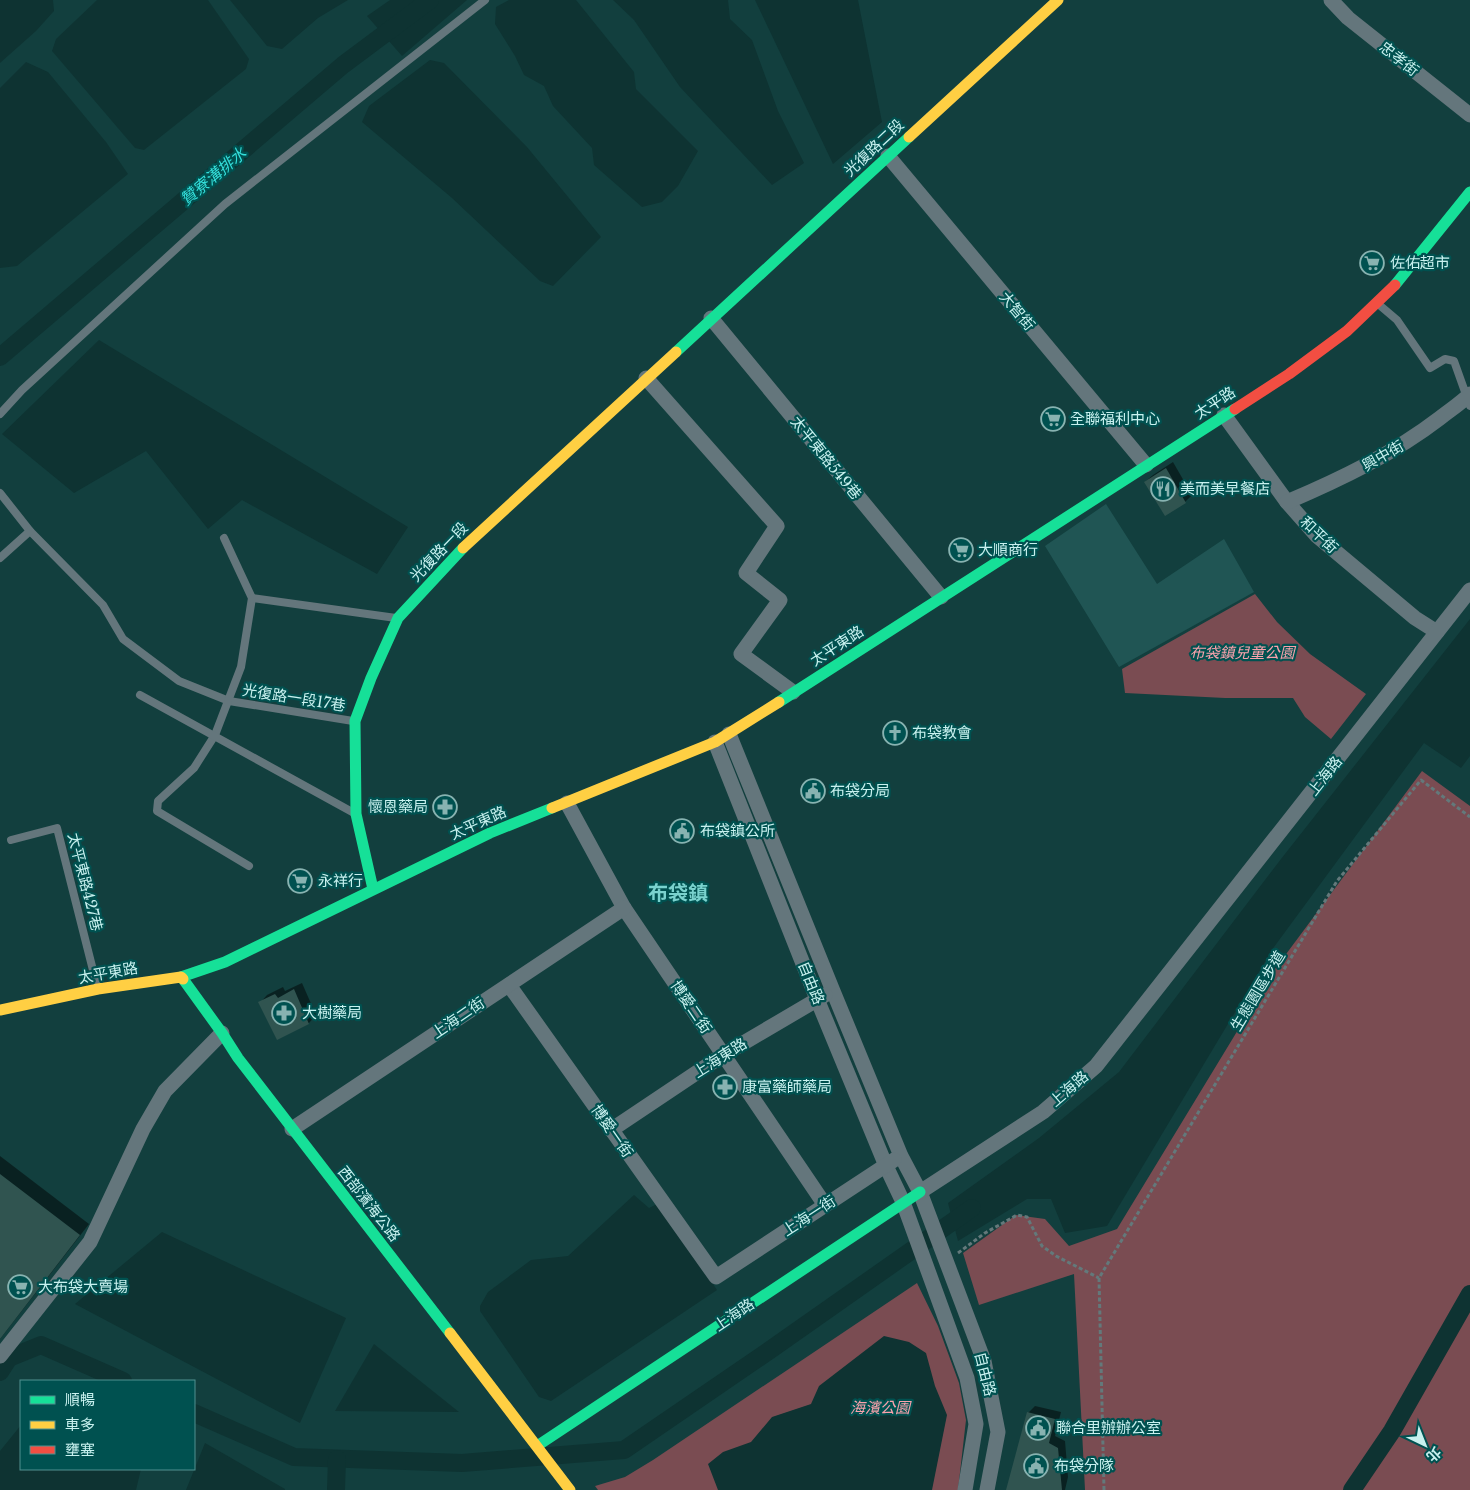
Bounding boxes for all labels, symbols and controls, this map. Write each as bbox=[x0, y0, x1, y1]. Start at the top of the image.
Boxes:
street label: 忠孝街 bbox=[1376, 37, 1423, 80]
street label: 光復路二段 bbox=[840, 115, 908, 180]
water label: 贊寮溝排水 bbox=[176, 142, 251, 209]
supermarket icon: 佐佑超市 bbox=[1359, 250, 1385, 276]
place label: 佐佑超市 bbox=[1390, 253, 1450, 272]
street label: 大智街 bbox=[996, 287, 1039, 334]
street label: 太平路 bbox=[1191, 382, 1239, 423]
supermarket icon: 全聯福利中心 bbox=[1040, 406, 1066, 432]
place label: 全聯福利中心 bbox=[1070, 409, 1160, 428]
street label: 太平東路549巷 bbox=[787, 412, 866, 503]
street label: 興中街 bbox=[1359, 436, 1407, 475]
restaurant icon: 美而美早餐店 bbox=[1150, 476, 1176, 502]
place label: 美而美早餐店 bbox=[1180, 479, 1270, 498]
street label: 和平街 bbox=[1297, 512, 1342, 557]
street label: 光復路一段 bbox=[406, 518, 472, 585]
supermarket icon: 大順商行 bbox=[948, 537, 974, 563]
place label: 大順商行 bbox=[978, 540, 1038, 559]
street label: 太平東路 bbox=[806, 621, 867, 670]
park label: 布袋鎮兒童公園 bbox=[1189, 643, 1296, 662]
street label: 光復路一段17巷 bbox=[241, 680, 347, 715]
church icon: 布袋教會 bbox=[882, 720, 908, 746]
place label: 布袋教會 bbox=[912, 723, 972, 742]
street label: 上海路 bbox=[1303, 752, 1346, 799]
public building icon: 布袋分局 bbox=[800, 778, 826, 804]
place label: 布袋分局 bbox=[830, 781, 890, 800]
pharmacy icon: 懷恩藥局 bbox=[432, 794, 458, 820]
place label: 懷恩藥局 bbox=[368, 797, 428, 816]
street label: 太平東路 bbox=[447, 802, 509, 843]
public building icon: 布袋鎮公所 bbox=[669, 818, 695, 844]
place label: 布袋鎮公所 bbox=[700, 821, 775, 840]
street label: 太平東路427巷 bbox=[64, 831, 107, 933]
supermarket icon: 永祥行 bbox=[287, 868, 313, 894]
place label: 永祥行 bbox=[318, 871, 363, 890]
district label: 布袋鎮 bbox=[648, 881, 708, 905]
street label: 生態園區步道 bbox=[1226, 947, 1289, 1034]
street label: 太平東路 bbox=[77, 958, 139, 987]
street label: 自由路 bbox=[794, 958, 829, 1007]
street label: 博愛二街 bbox=[667, 977, 716, 1037]
street label: 上海二街 bbox=[428, 993, 488, 1042]
pharmacy icon: 大樹藥局 bbox=[271, 1000, 297, 1026]
place label: 大樹藥局 bbox=[302, 1003, 362, 1022]
street label: 上海東路 bbox=[689, 1034, 750, 1082]
street label: 上海路 bbox=[1045, 1067, 1092, 1111]
pharmacy icon: 康富藥師藥局 bbox=[712, 1074, 738, 1100]
place label: 康富藥師藥局 bbox=[742, 1077, 832, 1096]
street label: 博愛一街 bbox=[587, 1101, 637, 1161]
street label: 西部濱海公路 bbox=[334, 1162, 405, 1245]
street label: 上海一街 bbox=[778, 1191, 839, 1240]
supermarket icon: 大布袋大賣場 bbox=[7, 1274, 33, 1300]
place label: 大布袋大賣場 bbox=[38, 1277, 128, 1296]
street label: 上海路 bbox=[710, 1294, 758, 1335]
street label: 自由路 bbox=[971, 1350, 1000, 1398]
legend bbox=[20, 1380, 195, 1470]
text: 順暢 bbox=[65, 1390, 95, 1409]
park label: 海濱公園 bbox=[850, 1398, 912, 1417]
text: 車多 bbox=[65, 1415, 95, 1434]
public building icon: 聯合里辦辦公室 bbox=[1025, 1415, 1051, 1441]
place label: 聯合里辦辦公室 bbox=[1056, 1418, 1161, 1437]
north arrow bbox=[1400, 1420, 1450, 1470]
text: 壅塞 bbox=[65, 1440, 95, 1459]
text: 北 bbox=[1423, 1443, 1445, 1466]
public building icon: 布袋分隊 bbox=[1023, 1453, 1049, 1479]
place label: 布袋分隊 bbox=[1054, 1456, 1114, 1475]

